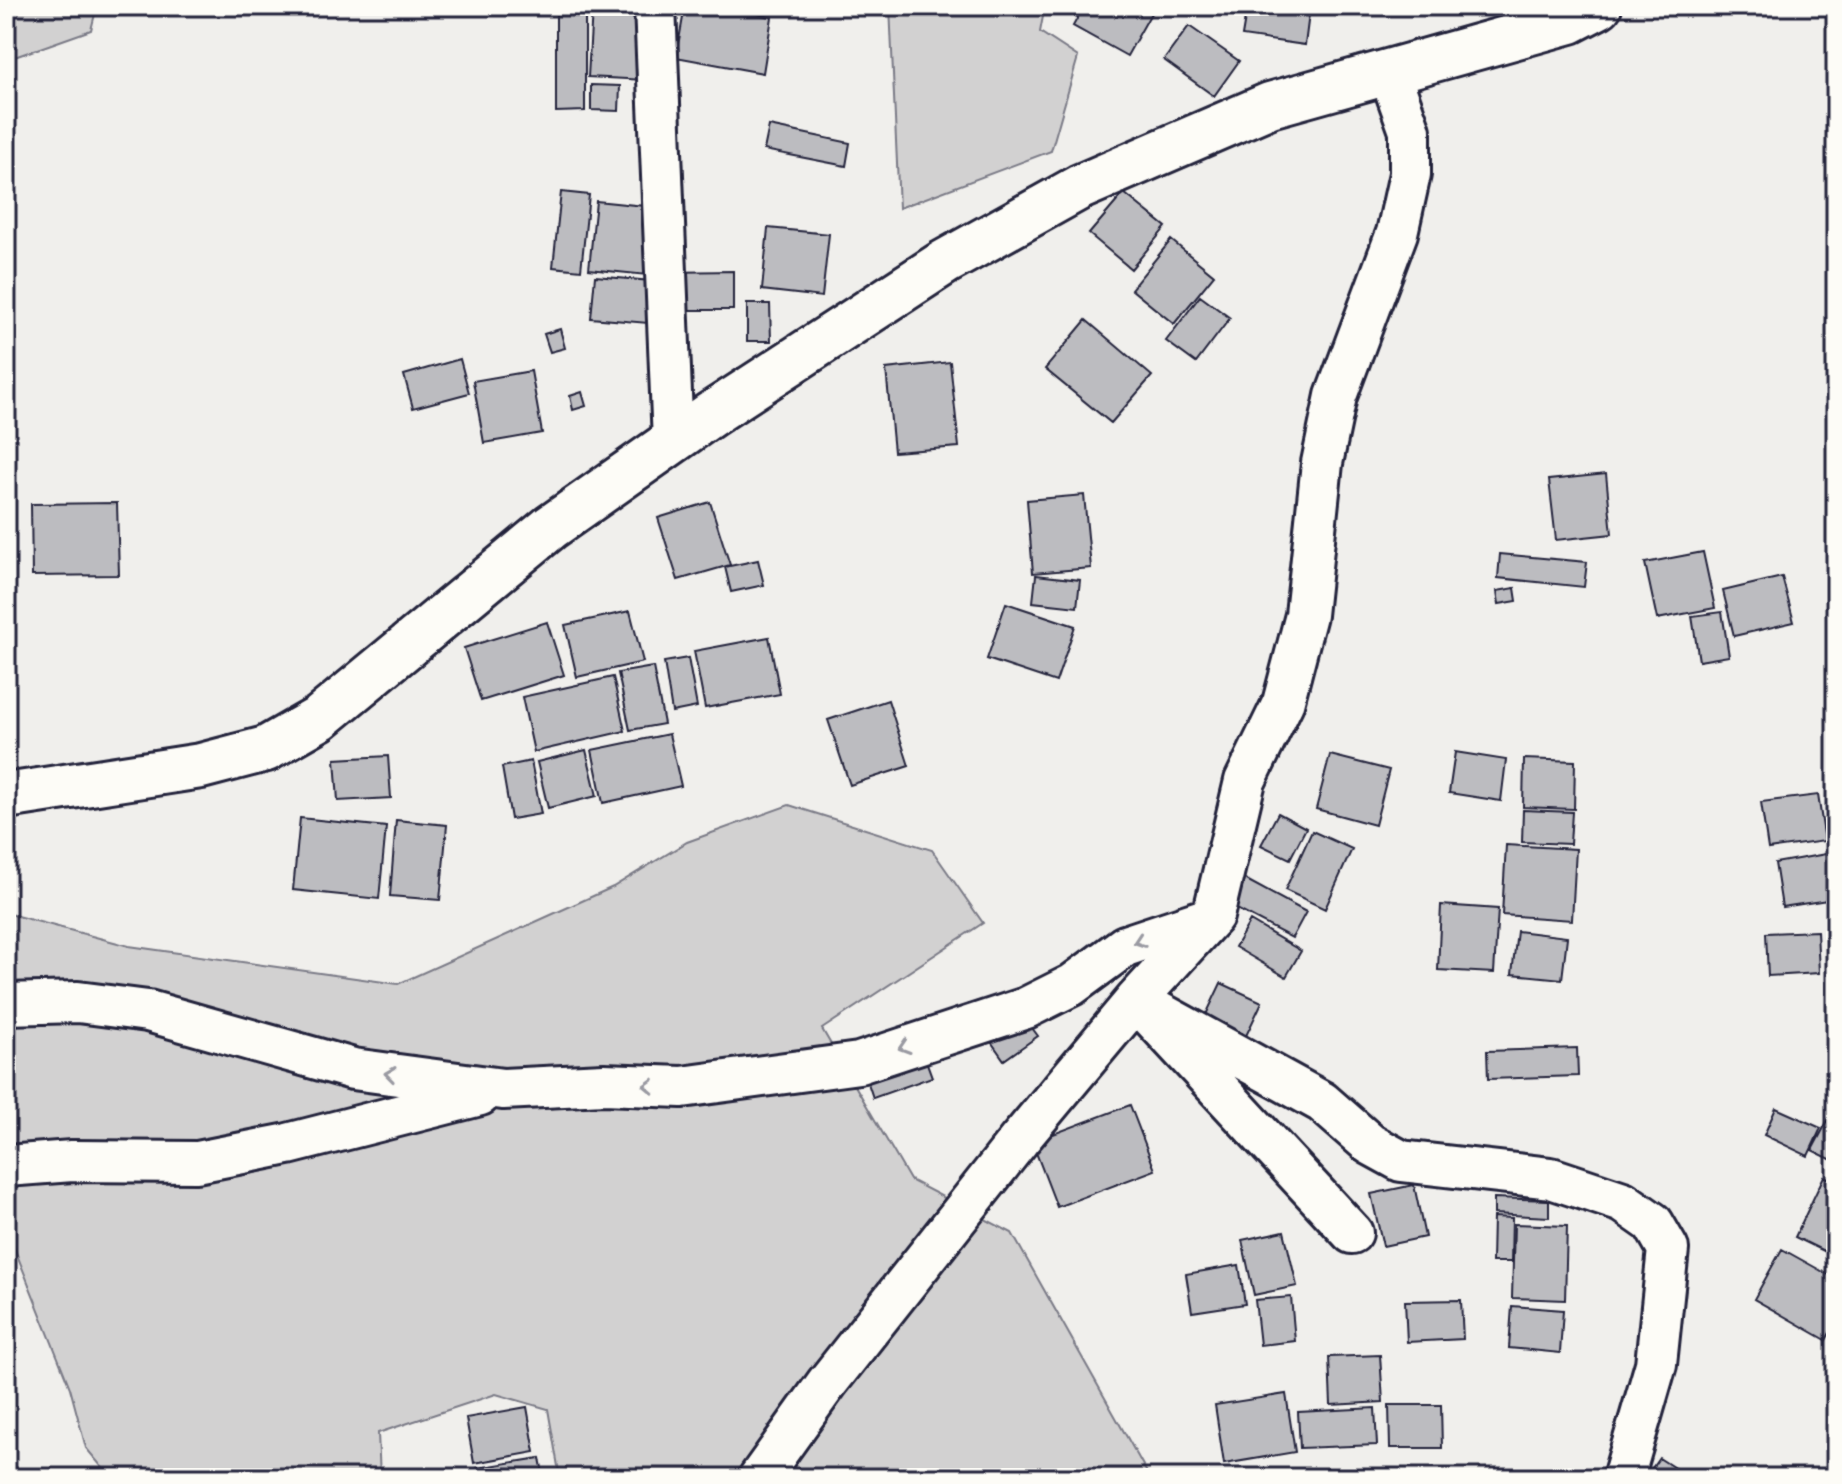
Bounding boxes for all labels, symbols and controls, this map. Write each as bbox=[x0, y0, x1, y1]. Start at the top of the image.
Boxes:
one-way arrow bbox=[1133, 932, 1147, 948]
one-way arrow bbox=[898, 1038, 912, 1054]
one-way arrow bbox=[383, 1066, 396, 1083]
one-way arrow bbox=[642, 1077, 655, 1094]

